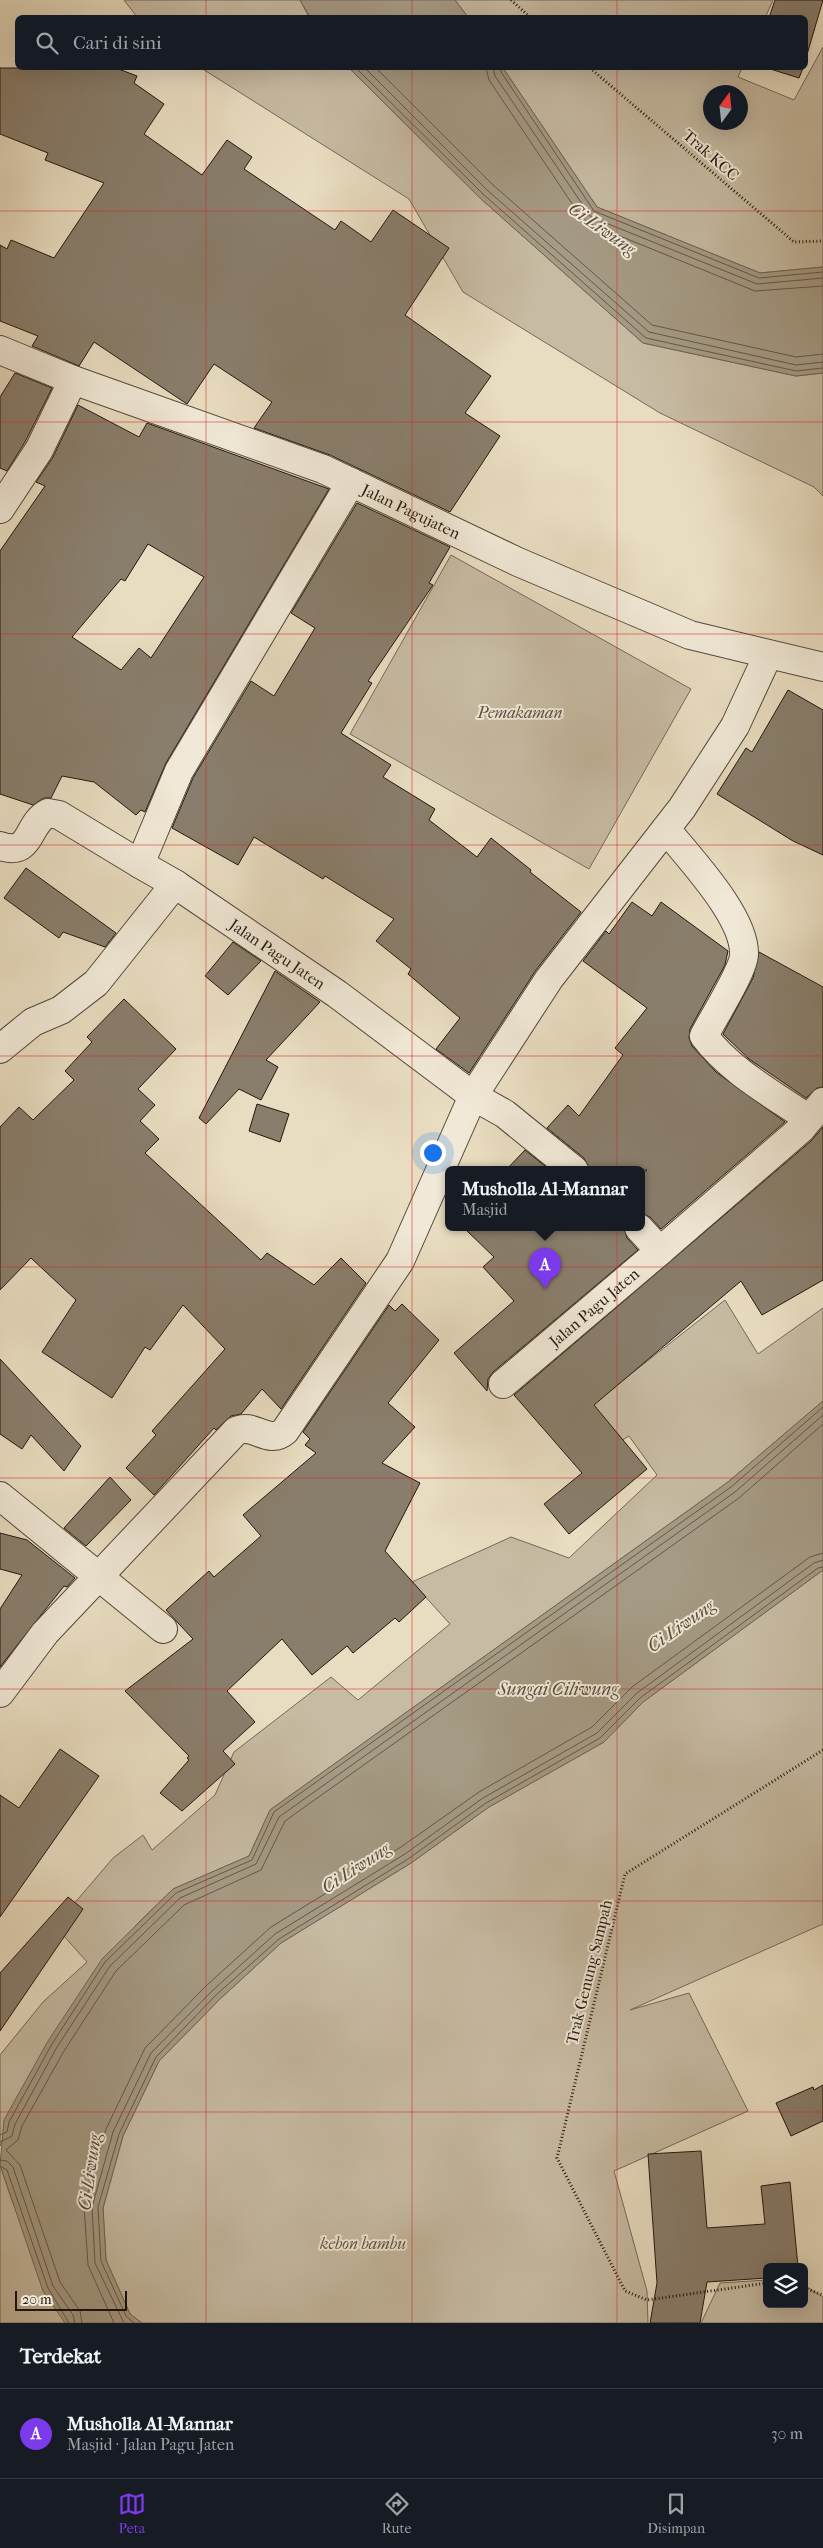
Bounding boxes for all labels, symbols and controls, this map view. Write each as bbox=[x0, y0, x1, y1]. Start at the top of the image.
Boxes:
search box bbox=[15, 15, 808, 70]
icon: search bbox=[33, 29, 61, 57]
text: Cari di sini bbox=[73, 32, 162, 54]
north arrow bbox=[703, 85, 748, 130]
street label: Trak KCC bbox=[679, 125, 743, 185]
water label: Ci Liwung bbox=[564, 198, 641, 260]
street label: Jalan Pagujaten bbox=[357, 479, 464, 543]
park label: Pemakaman bbox=[477, 703, 562, 722]
street label: Jalan Pagu Jaten bbox=[224, 913, 330, 993]
your location bbox=[420, 1140, 446, 1166]
popup bbox=[445, 1166, 645, 1231]
text: Musholla Al-Mannar bbox=[462, 1178, 628, 1200]
text: Masjid bbox=[462, 1200, 507, 1219]
pin: A bbox=[529, 1248, 561, 1289]
street label: Jalan Pagu Jaten bbox=[543, 1263, 643, 1352]
water label: Ci Liwung bbox=[643, 1595, 720, 1657]
water label: Sungai Ciliwung bbox=[497, 1679, 619, 1700]
water label: Ci Liwung bbox=[318, 1838, 395, 1898]
street label: Trak Genung Sampah bbox=[562, 1898, 616, 2046]
water label: Ci Liwung bbox=[74, 2131, 106, 2212]
park label: kebon bambu bbox=[319, 2234, 406, 2253]
map controls bbox=[763, 2263, 808, 2308]
button: layers bbox=[763, 2263, 808, 2308]
scale bar bbox=[15, 2288, 128, 2311]
text: 20 m bbox=[22, 2291, 52, 2308]
text: Terdekat bbox=[20, 2344, 101, 2368]
text: Musholla Al-Mannar bbox=[67, 2413, 233, 2435]
text: A bbox=[31, 2424, 41, 2443]
text: 30 m bbox=[771, 2424, 803, 2443]
text: Masjid · Jalan Pagu Jaten bbox=[67, 2435, 234, 2454]
tab: Peta bbox=[118, 2490, 146, 2537]
tab: Rute bbox=[382, 2490, 411, 2537]
tab: Disimpan bbox=[647, 2490, 705, 2537]

